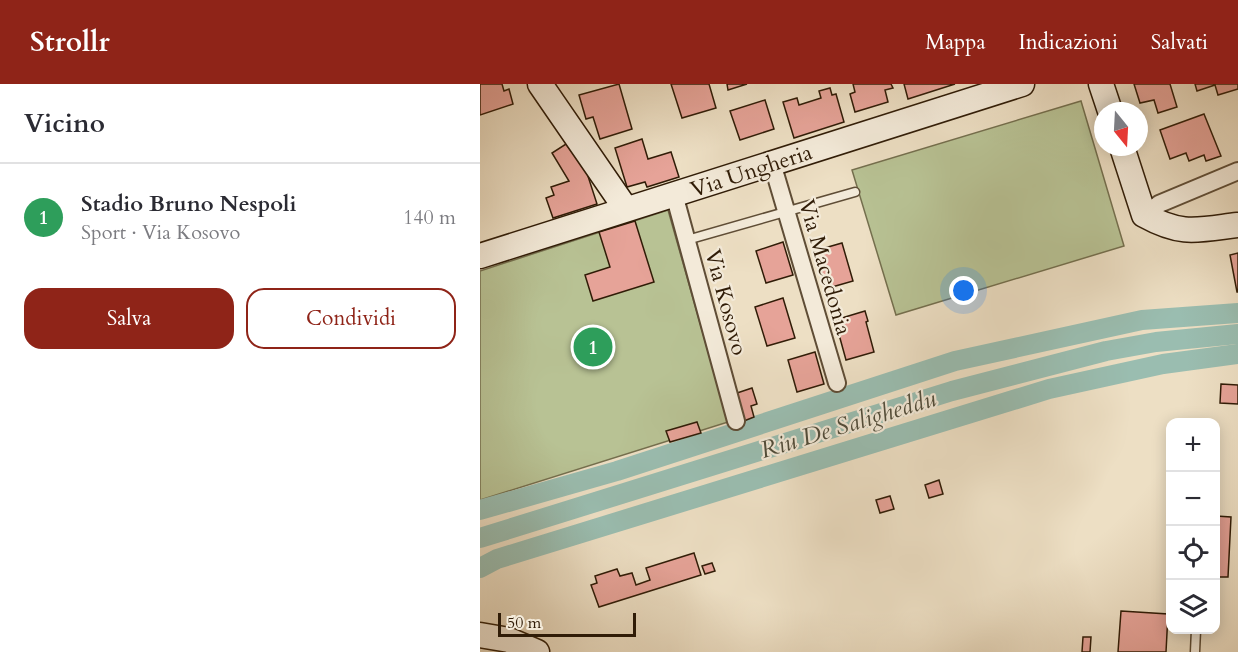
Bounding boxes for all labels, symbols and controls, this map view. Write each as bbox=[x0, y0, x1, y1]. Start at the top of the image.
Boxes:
text: Strollr bbox=[30, 23, 110, 61]
text: Mappa bbox=[925, 28, 985, 57]
text: Indicazioni bbox=[1018, 28, 1118, 57]
text: Salvati bbox=[1151, 28, 1208, 57]
north arrow bbox=[1094, 102, 1148, 156]
text: Vicino bbox=[24, 106, 105, 141]
street label: Via Ungheria bbox=[687, 137, 816, 205]
text: Stadio Bruno Nespoli bbox=[81, 189, 297, 219]
street label: Via Macedonia bbox=[791, 196, 859, 339]
text: 1 bbox=[38, 204, 49, 231]
text: 140 m bbox=[403, 204, 456, 231]
text: Sport · Via Kosovo bbox=[81, 219, 240, 246]
street label: Via Kosovo bbox=[698, 246, 755, 359]
your location bbox=[949, 276, 978, 305]
button: Salva bbox=[24, 288, 234, 349]
button: Condividi bbox=[246, 288, 456, 349]
pin: 1 bbox=[574, 324, 612, 370]
water label: Riu De Saligheddu bbox=[756, 382, 940, 467]
map controls bbox=[1166, 418, 1220, 634]
button: + bbox=[1166, 418, 1220, 472]
button: − bbox=[1166, 472, 1220, 526]
button: locate bbox=[1166, 526, 1220, 580]
button: layers bbox=[1166, 580, 1220, 634]
scale bar bbox=[498, 610, 636, 638]
text: 50 m bbox=[507, 612, 541, 634]

